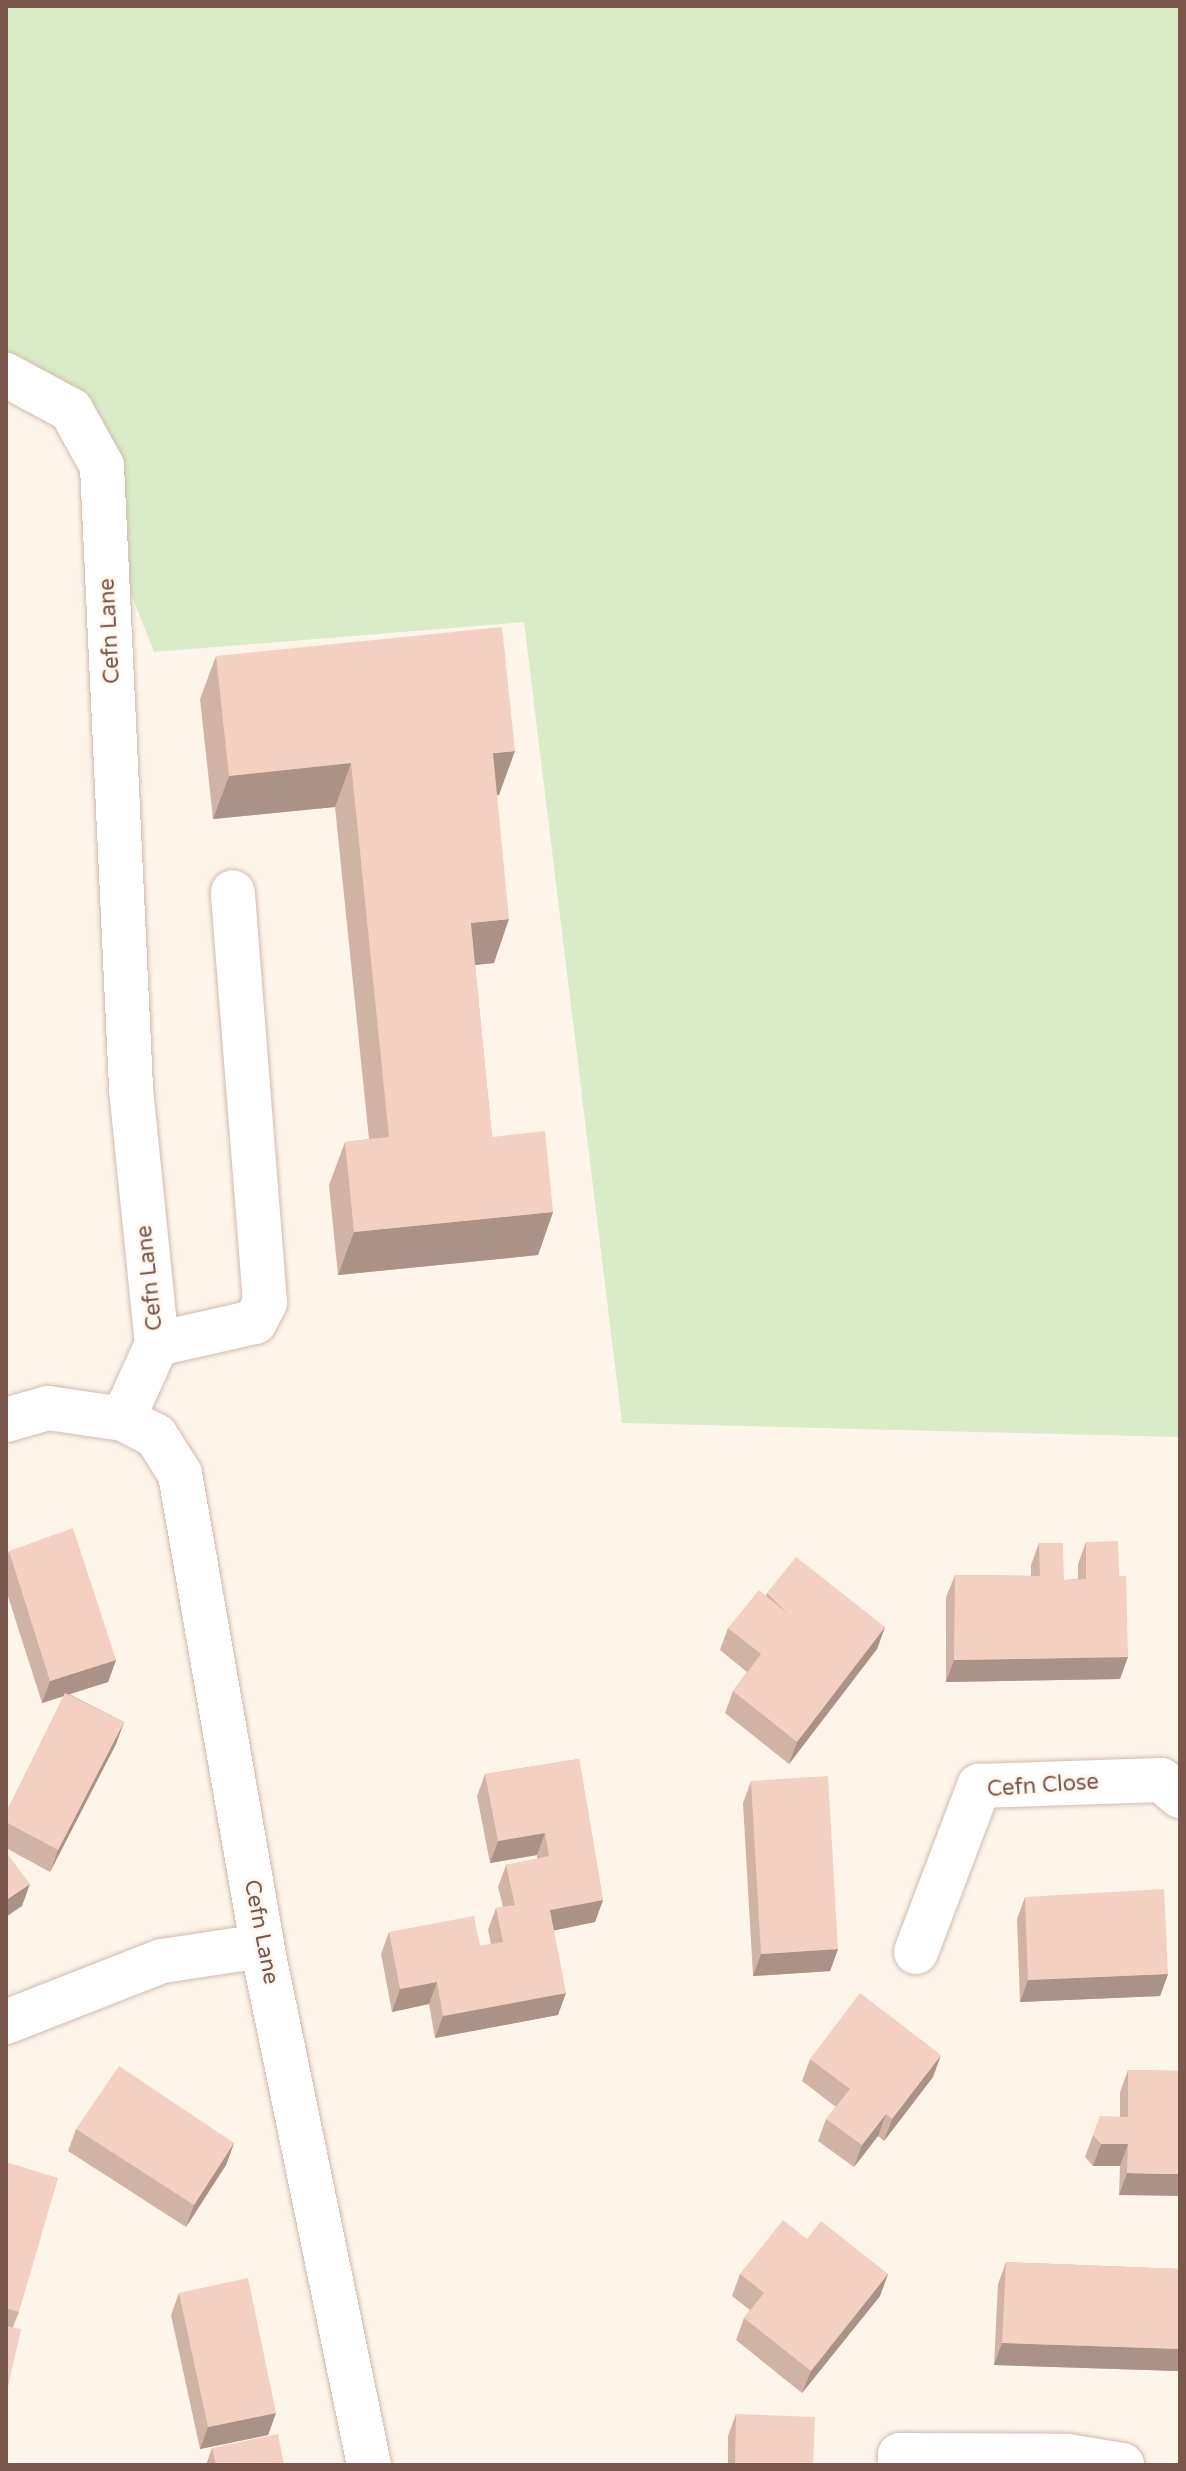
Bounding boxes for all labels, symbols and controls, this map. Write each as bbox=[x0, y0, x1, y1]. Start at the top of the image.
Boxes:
street label: Cefn Lane bbox=[94, 577, 126, 685]
street label: Cefn Lane bbox=[131, 1224, 169, 1332]
street label: Cefn Close bbox=[986, 1769, 1100, 1803]
street label: Cefn Lane bbox=[238, 1878, 284, 1986]

